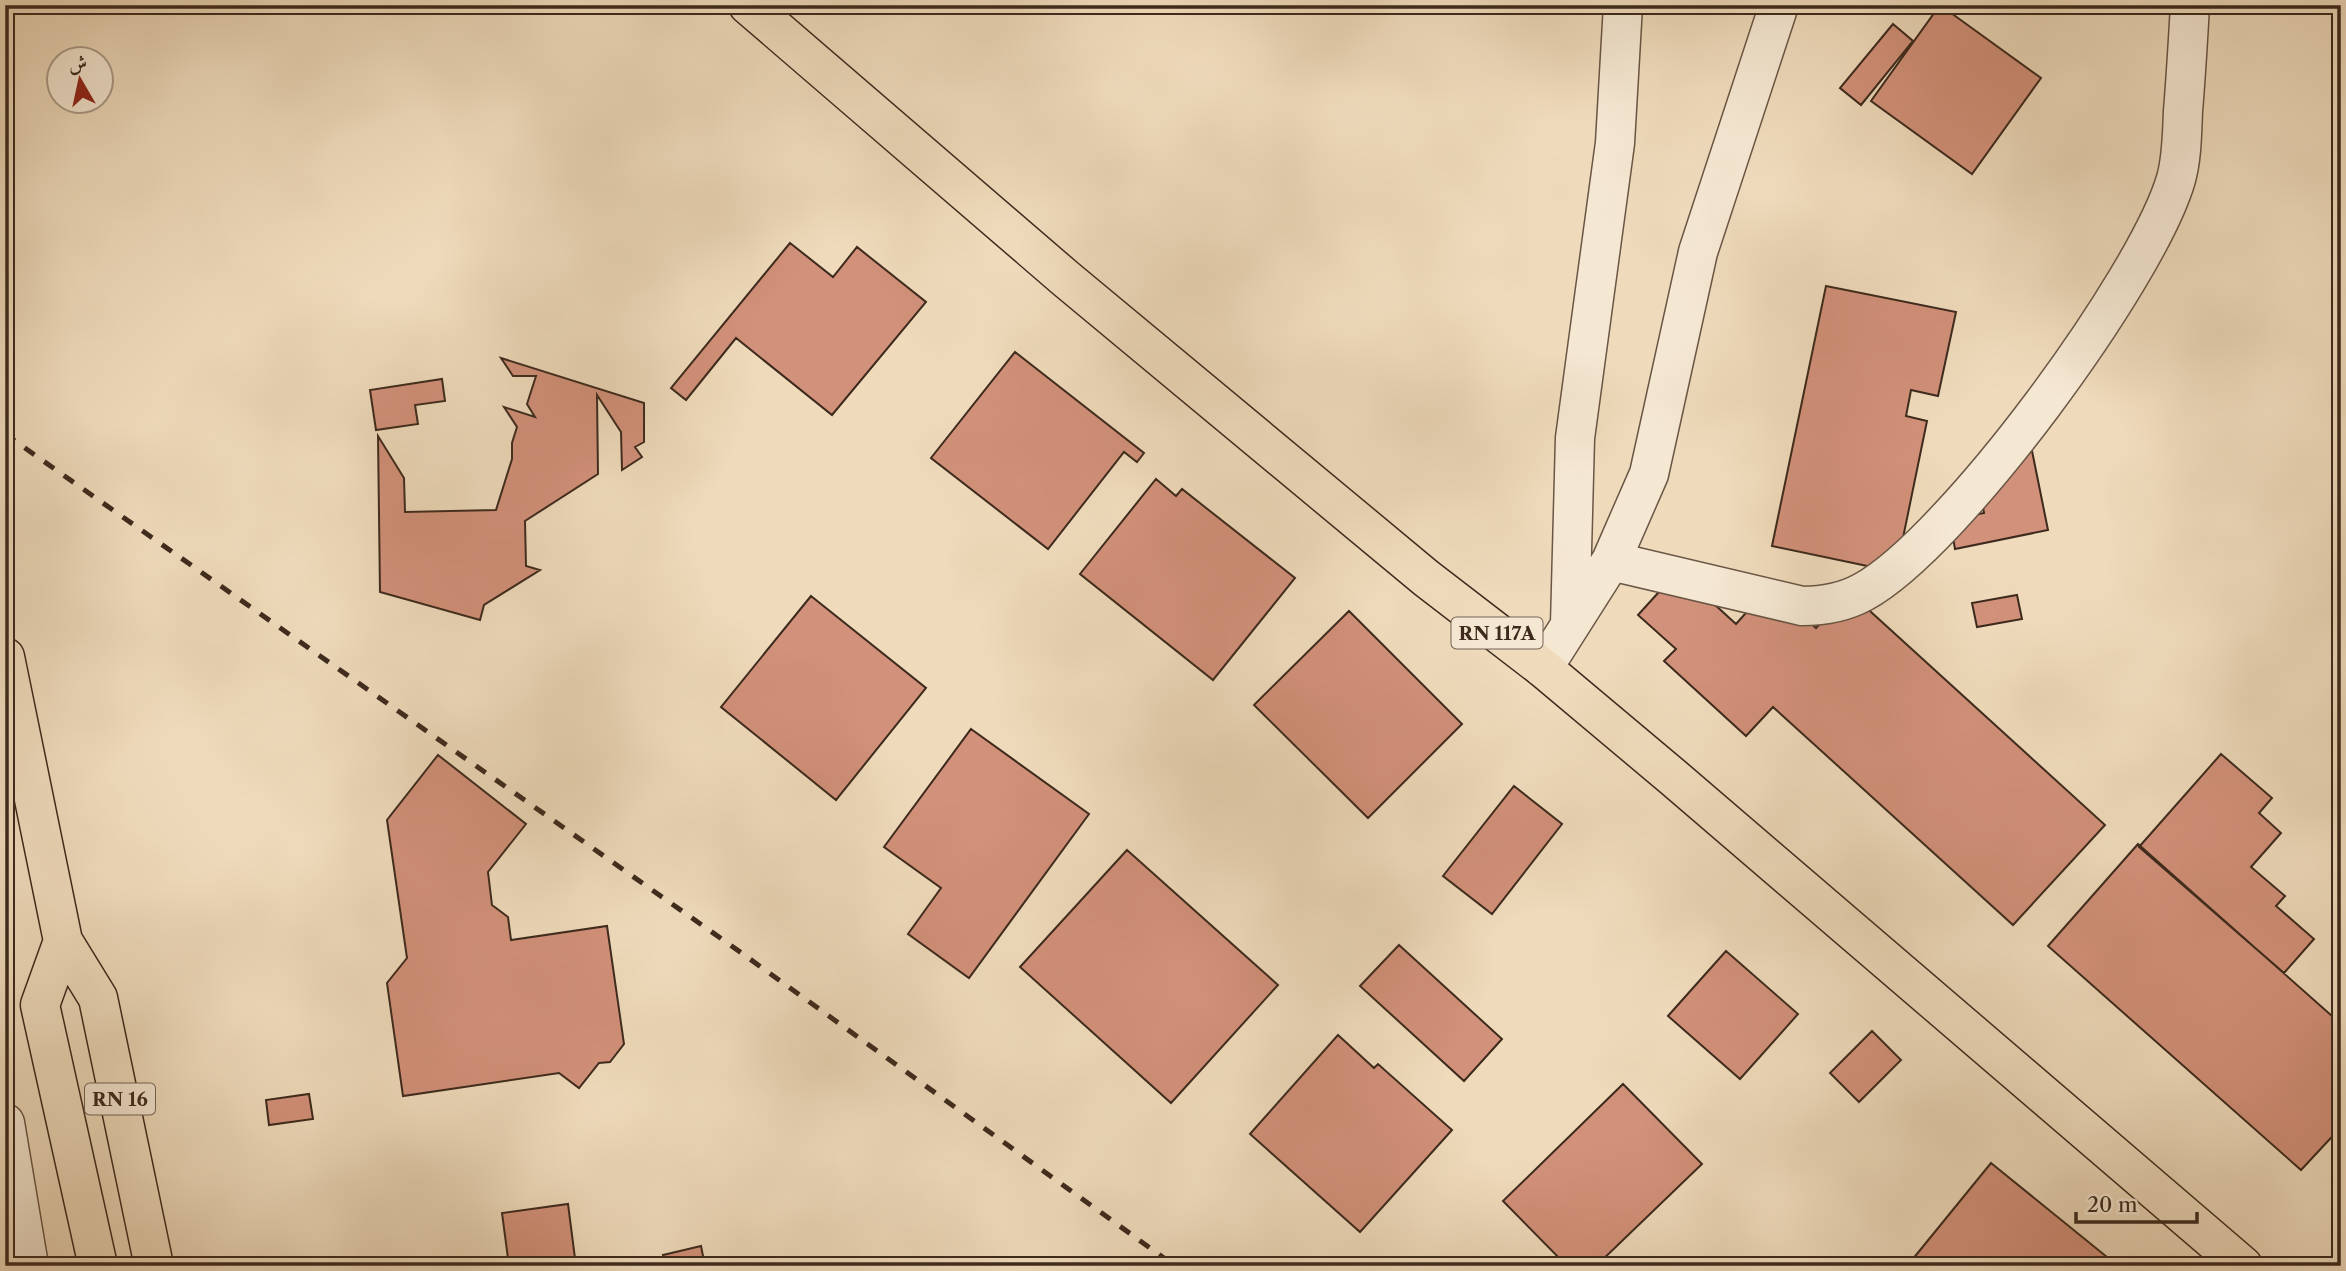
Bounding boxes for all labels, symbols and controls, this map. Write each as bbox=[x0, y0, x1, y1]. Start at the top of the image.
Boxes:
north arrow bbox=[46, 46, 116, 116]
text: ش bbox=[66, 51, 89, 77]
road number: RN 117A bbox=[1452, 618, 1542, 648]
road number: RN 16 bbox=[85, 1084, 155, 1114]
scale bar bbox=[2076, 1180, 2197, 1224]
text: 20 m bbox=[2087, 1192, 2138, 1217]

